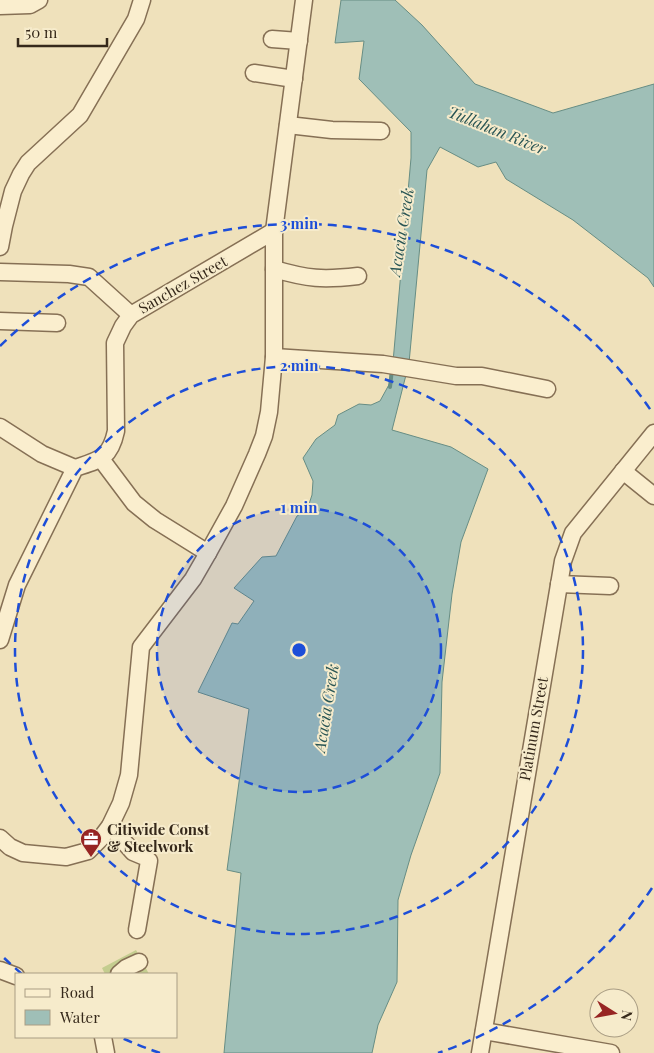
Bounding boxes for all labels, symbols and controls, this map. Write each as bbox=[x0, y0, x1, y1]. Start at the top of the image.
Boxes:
scale bar bbox=[18, 15, 106, 47]
text: 50 m bbox=[25, 22, 58, 42]
water label: Tullahan River bbox=[445, 100, 550, 159]
water label: Acacia Creek bbox=[383, 186, 418, 279]
text: 3 min bbox=[280, 213, 319, 233]
street label: Sanchez Street bbox=[134, 250, 231, 318]
text: 2 min bbox=[280, 355, 319, 375]
text: 1 min bbox=[281, 497, 318, 517]
centre of rings bbox=[290, 641, 308, 659]
water label: Acacia Creek bbox=[308, 662, 343, 755]
street label: Platinum Street bbox=[514, 675, 552, 782]
place label: Citiwide Const & Steelwork bbox=[107, 819, 210, 856]
office icon: Citiwide Const & Steelwork bbox=[79, 827, 103, 858]
legend bbox=[15, 973, 178, 1038]
text: Road bbox=[60, 982, 94, 1002]
north arrow bbox=[589, 988, 639, 1038]
text: Water bbox=[59, 1007, 100, 1027]
text: N bbox=[617, 1009, 638, 1022]

